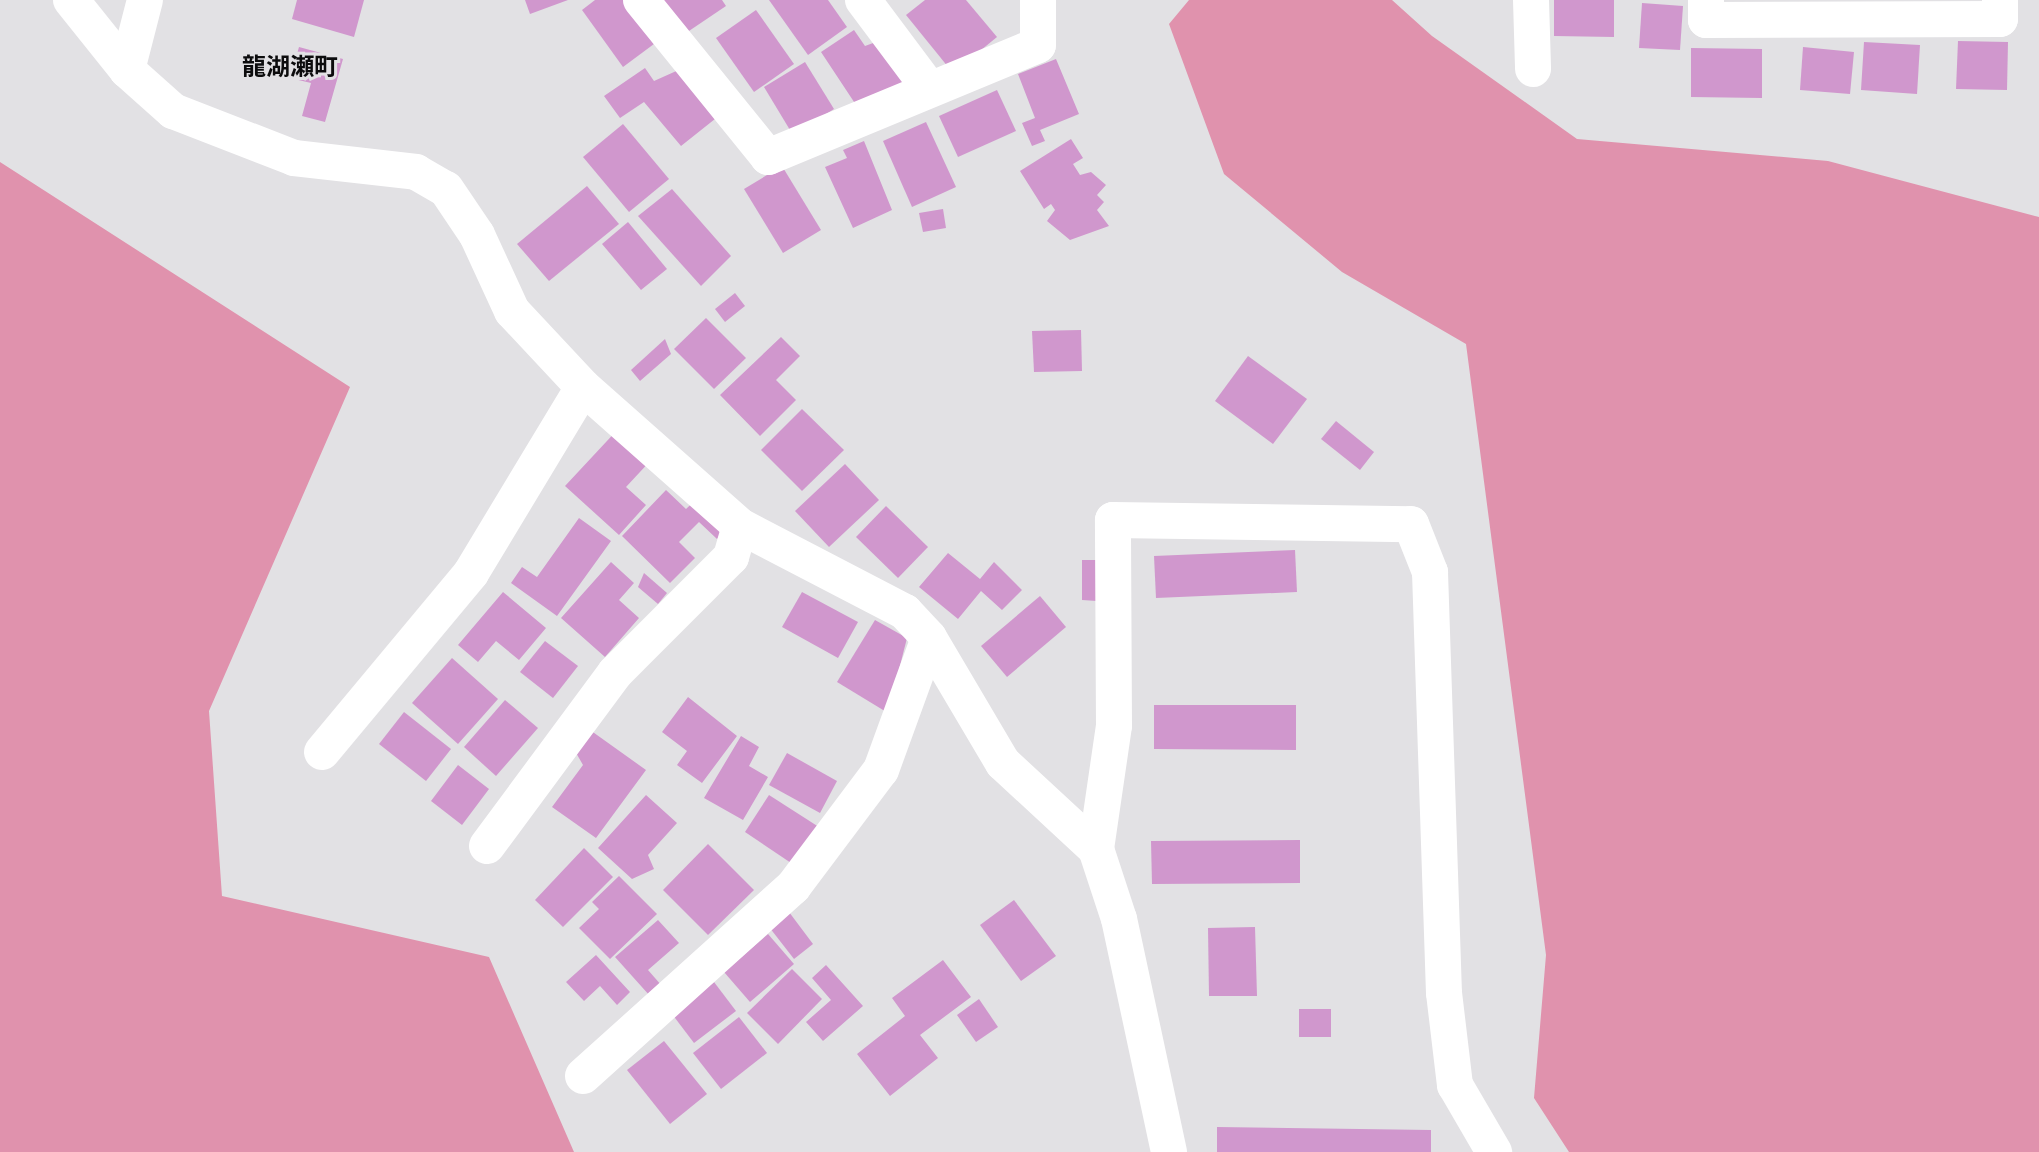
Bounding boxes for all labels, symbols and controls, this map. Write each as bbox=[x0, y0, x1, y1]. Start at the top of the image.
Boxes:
district label: 龍湖瀬町 bbox=[242, 53, 338, 81]

